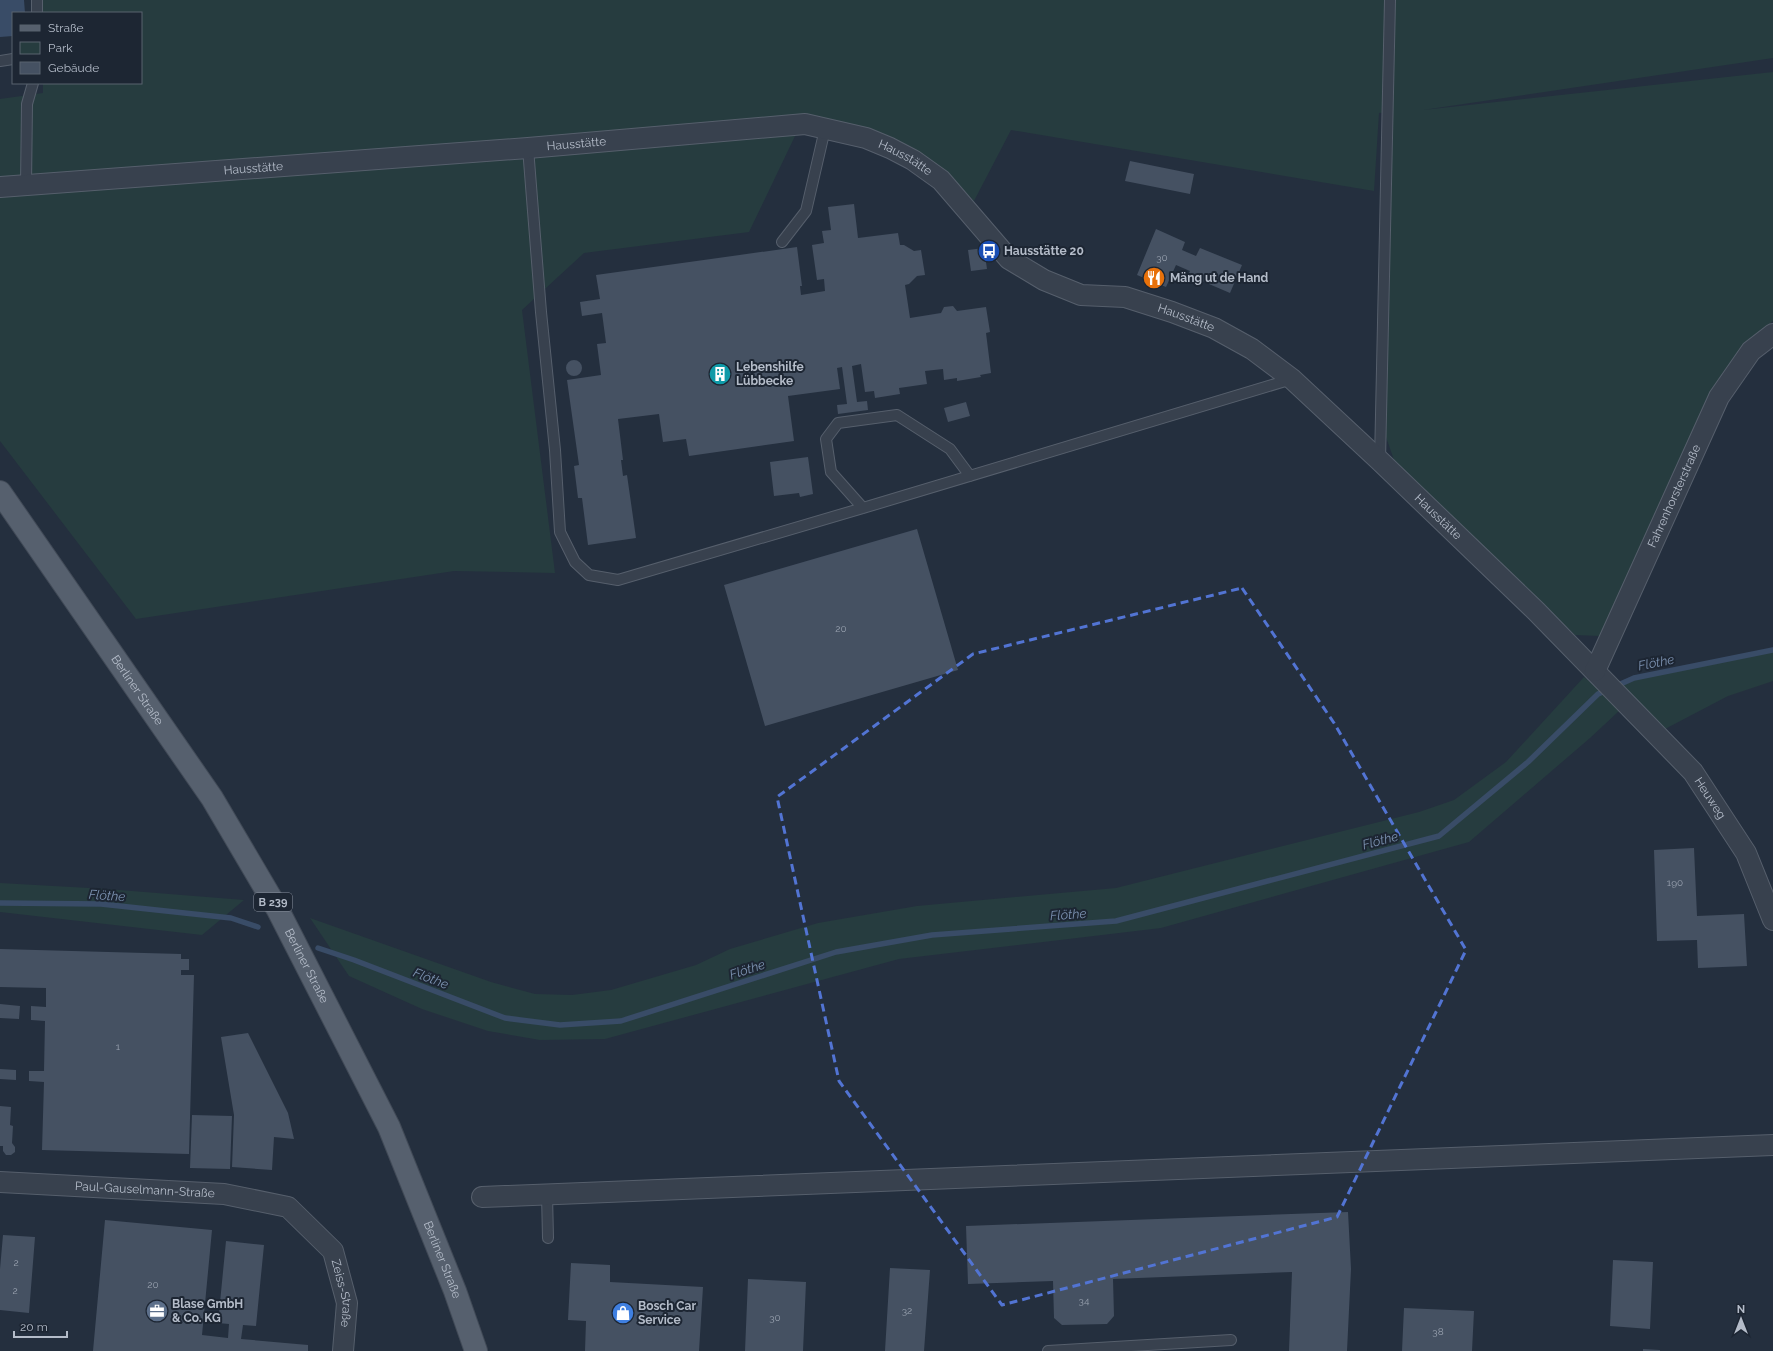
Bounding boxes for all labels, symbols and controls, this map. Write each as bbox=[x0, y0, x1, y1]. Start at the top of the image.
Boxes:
legend bbox=[12, 12, 142, 84]
text: Straße bbox=[48, 21, 84, 35]
text: Park bbox=[48, 41, 73, 55]
text: Gebäude bbox=[48, 61, 99, 75]
street label: Hausstätte bbox=[546, 134, 607, 153]
street label: Hausstätte bbox=[876, 137, 935, 178]
street label: Hausstätte bbox=[223, 159, 284, 177]
bus stop icon: Hausstätte 20 bbox=[976, 238, 1002, 264]
place label: Hausstätte 20 bbox=[1004, 244, 1084, 258]
house number: 30 bbox=[1156, 252, 1168, 263]
restaurant icon: Mäng ut de Hand bbox=[1141, 265, 1167, 291]
place label: Mäng ut de Hand bbox=[1170, 271, 1269, 285]
street label: Hausstätte bbox=[1156, 301, 1217, 335]
place label: Lebenshilfe Lübbecke bbox=[736, 360, 804, 388]
building icon: Lebenshilfe Lübbecke bbox=[707, 361, 733, 387]
street label: Fahrenhorsterstraße bbox=[1645, 442, 1704, 550]
street label: Hausstätte bbox=[1412, 491, 1464, 543]
house number: 20 bbox=[835, 623, 847, 634]
street label: Berliner Straße bbox=[108, 652, 166, 728]
water label: Flöthe bbox=[1637, 652, 1675, 673]
street label: Heuweg bbox=[1691, 775, 1729, 822]
water label: Flöthe bbox=[1361, 828, 1400, 852]
house number: 190 bbox=[1667, 877, 1683, 888]
water label: Flöthe bbox=[88, 887, 126, 904]
road number: B 239 bbox=[254, 893, 292, 911]
water label: Flöthe bbox=[1049, 906, 1087, 923]
street label: Berliner Straße bbox=[282, 926, 331, 1005]
water label: Flöthe bbox=[727, 957, 767, 982]
water label: Flöthe bbox=[411, 965, 451, 992]
house number: 1 bbox=[116, 1041, 121, 1052]
street label: Paul-Gauselmann-Straße bbox=[75, 1179, 215, 1200]
street label: Berliner Straße bbox=[421, 1219, 464, 1300]
house number: 2 bbox=[13, 1257, 19, 1268]
street label: Zeiss-Straße bbox=[329, 1258, 354, 1328]
house number: 20 bbox=[147, 1279, 159, 1290]
house number: 2 bbox=[12, 1285, 18, 1296]
house number: 34 bbox=[1079, 1295, 1090, 1306]
place label: Blase GmbH & Co. KG bbox=[172, 1297, 243, 1325]
office icon: Blase GmbH & Co. KG bbox=[144, 1298, 170, 1324]
place label: Bosch Car Service bbox=[638, 1299, 696, 1327]
north arrow bbox=[1721, 1299, 1761, 1339]
shop icon: Bosch Car Service bbox=[610, 1300, 636, 1326]
text: N bbox=[1737, 1303, 1745, 1316]
house number: 32 bbox=[902, 1305, 912, 1316]
house number: 30 bbox=[769, 1312, 781, 1323]
scale bar bbox=[14, 1313, 67, 1339]
text: 20 m bbox=[20, 1320, 48, 1334]
house number: 38 bbox=[1432, 1326, 1444, 1337]

